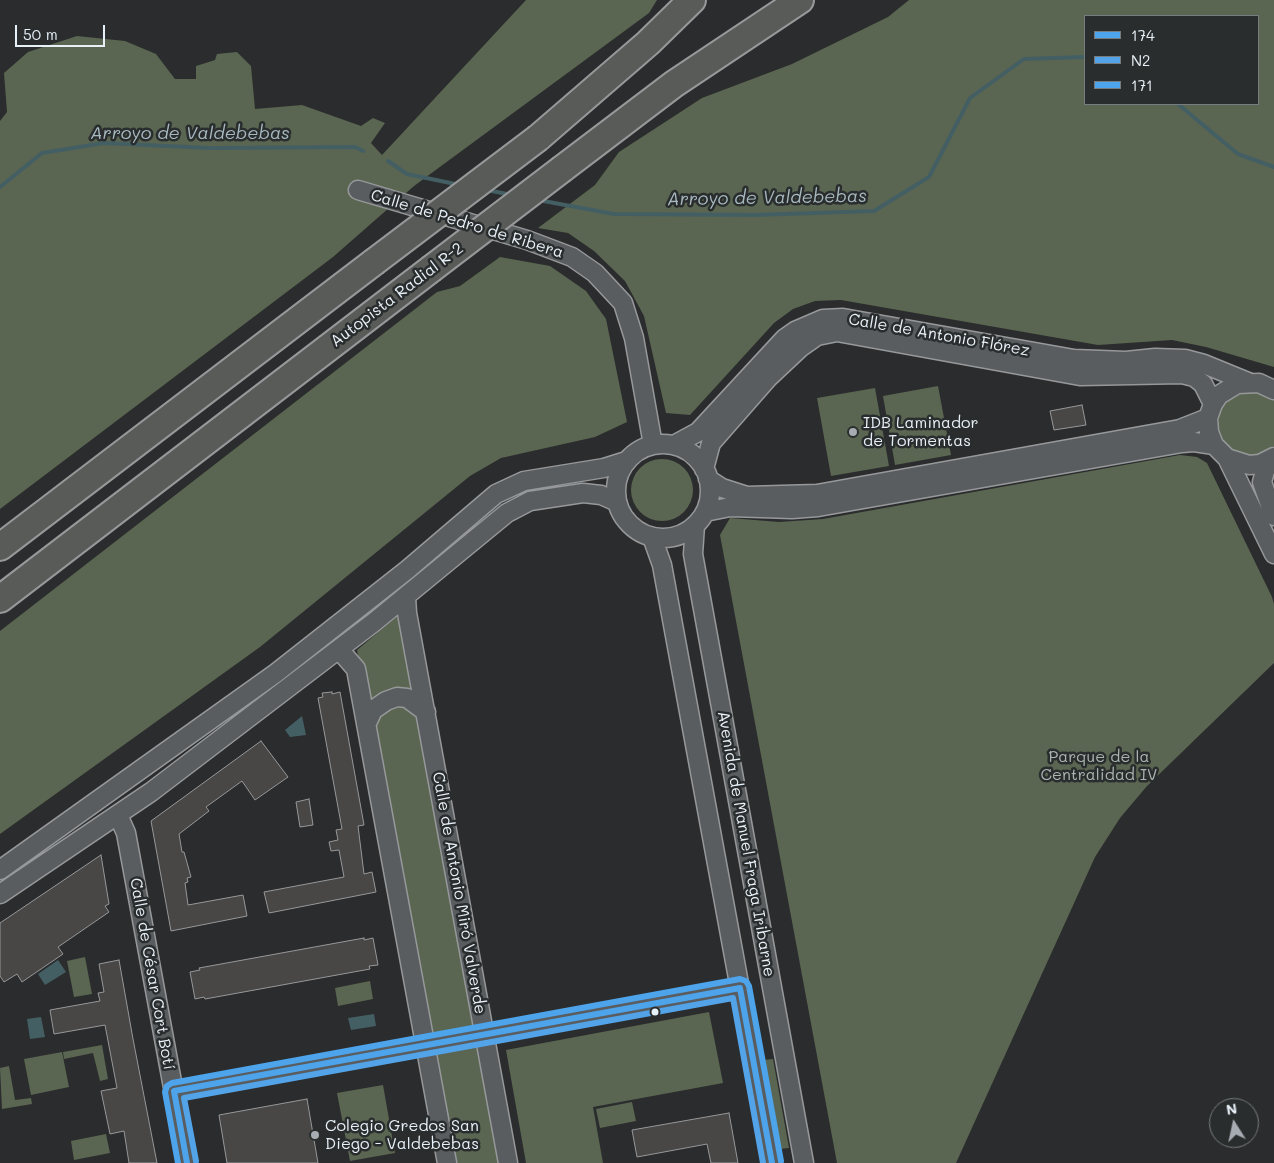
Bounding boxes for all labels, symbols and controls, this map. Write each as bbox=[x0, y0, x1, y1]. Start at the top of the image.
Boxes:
scale bar bbox=[18, 15, 108, 47]
legend bbox=[1084, 15, 1259, 105]
text: 50 m bbox=[23, 24, 58, 44]
text: 174 bbox=[1131, 25, 1155, 45]
text: N2 bbox=[1131, 50, 1150, 70]
text: 171 bbox=[1131, 75, 1153, 95]
water label: Arroyo de Valdebebas bbox=[90, 122, 290, 144]
water label: Arroyo de Valdebebas bbox=[667, 185, 867, 211]
street label: Calle de Pedro de Ribera bbox=[368, 186, 566, 262]
street label: Autopista Radial R-2 bbox=[327, 239, 467, 351]
street label: Calle de Antonio Flórez bbox=[847, 310, 1031, 360]
place label: IDB Laminador de Tormentas bbox=[863, 413, 979, 451]
marker: IDB Laminador de Tormentas bbox=[847, 426, 859, 438]
street label: Avenida de Manuel Fraga Iribarne bbox=[713, 710, 779, 978]
park label: Parque de la Centralidad IV bbox=[1041, 747, 1157, 785]
street label: Calle de Antonio Miró Valverde bbox=[428, 770, 490, 1016]
street label: Calle de César Cort Botí bbox=[126, 876, 178, 1072]
unlabelled marker bbox=[650, 1007, 660, 1017]
north arrow bbox=[1209, 1098, 1259, 1148]
text: N bbox=[1225, 1098, 1238, 1119]
place label: Colegio Gredos San Diego - Valdebebas bbox=[325, 1116, 479, 1154]
marker: Colegio Gredos San Diego - Valdebebas bbox=[309, 1129, 321, 1141]

